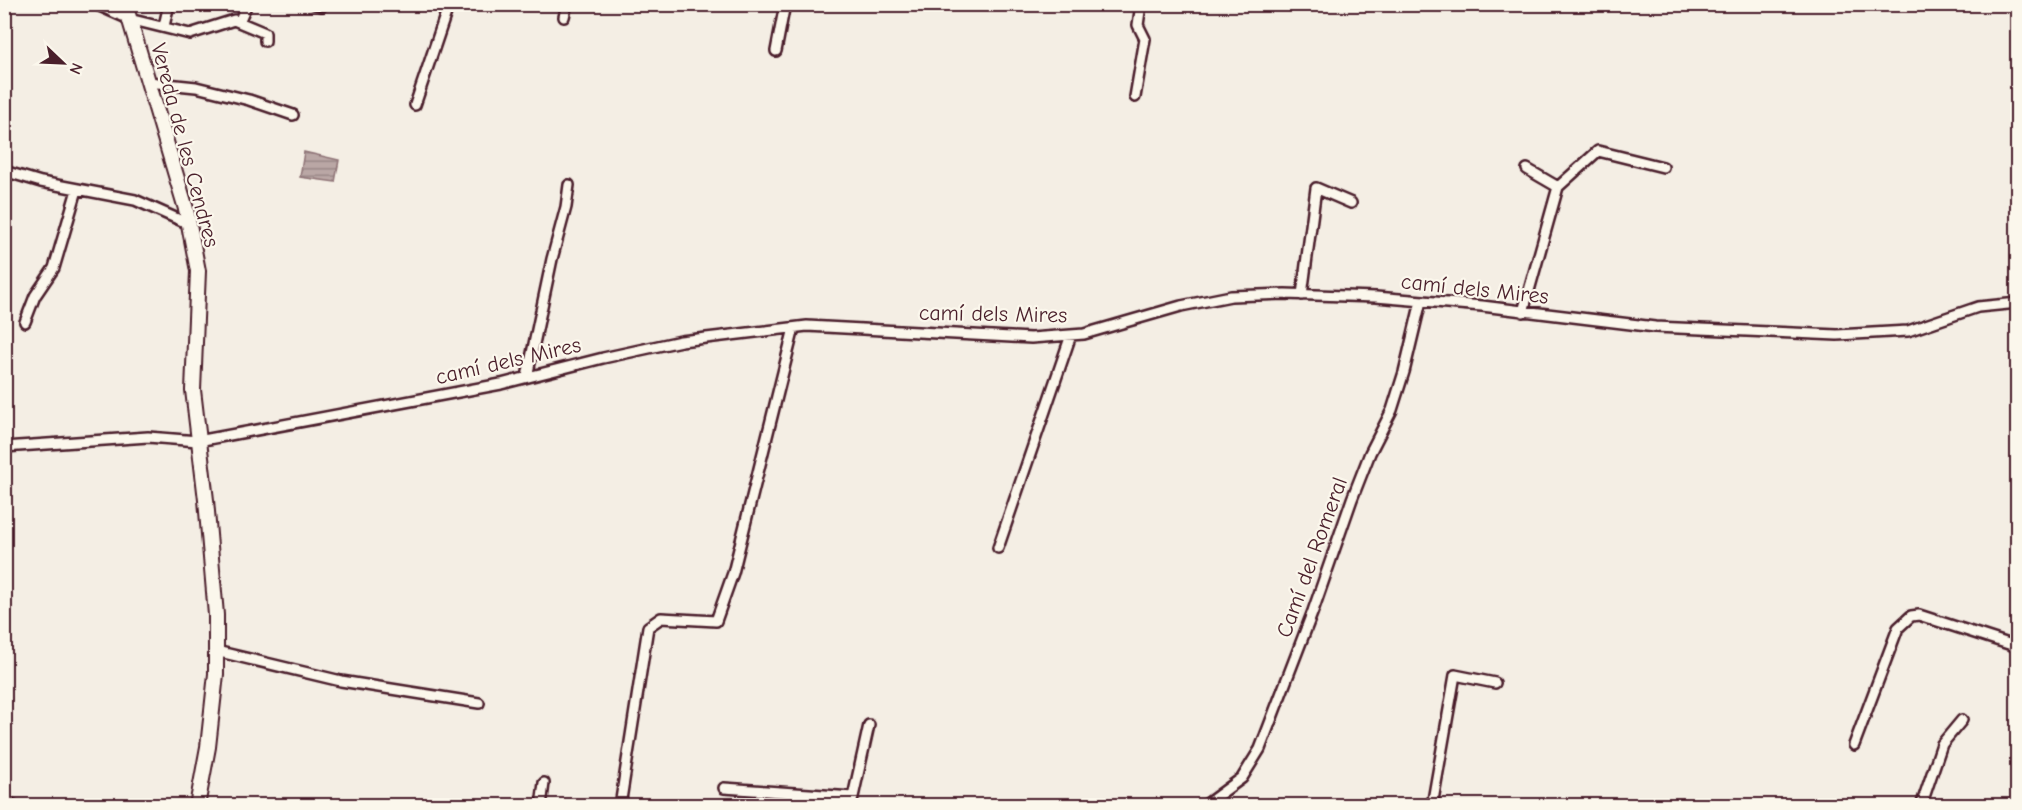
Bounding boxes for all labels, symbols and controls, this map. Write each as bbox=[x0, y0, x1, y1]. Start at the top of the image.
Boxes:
north arrow bbox=[33, 33, 93, 93]
street label: Vereda de les Cendres bbox=[145, 40, 225, 250]
text: N bbox=[66, 60, 86, 77]
street label: camí dels Mires bbox=[1400, 268, 1550, 310]
street label: camí dels Mires bbox=[919, 300, 1067, 328]
street label: camí dels Mires bbox=[433, 332, 583, 390]
street label: Camí del Romeral bbox=[1271, 474, 1353, 641]

